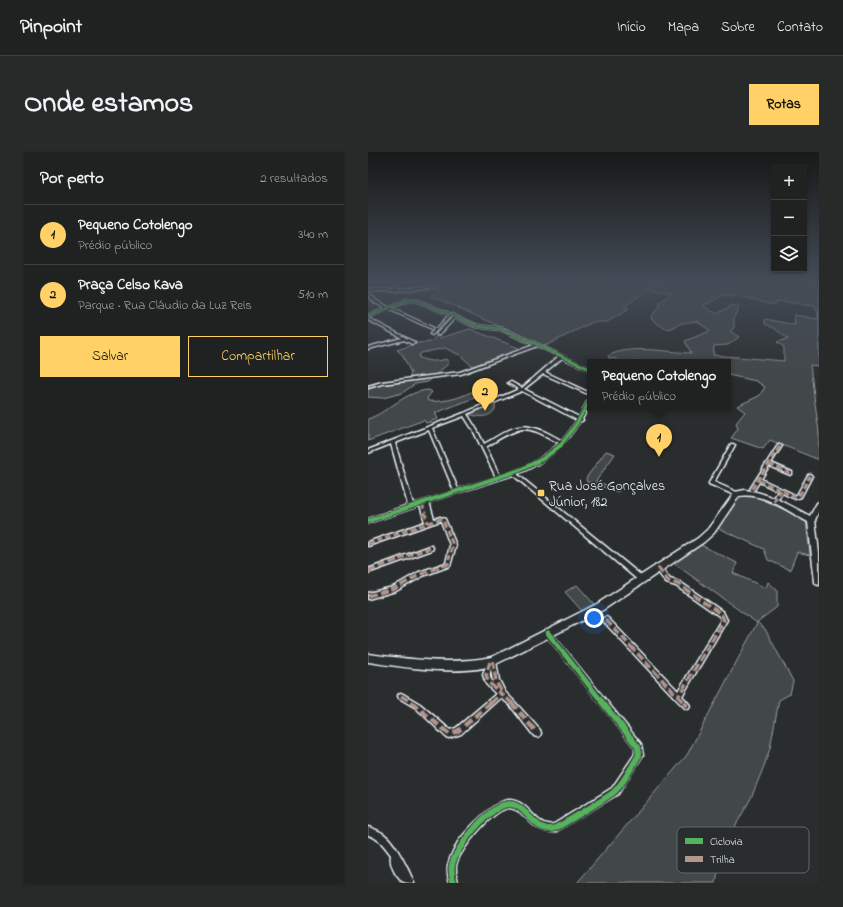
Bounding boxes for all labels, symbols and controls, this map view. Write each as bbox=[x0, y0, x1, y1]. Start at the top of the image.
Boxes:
text: Pinpoint bbox=[20, 14, 82, 41]
text: Início bbox=[617, 17, 646, 38]
text: Mapa bbox=[668, 17, 699, 38]
text: Sobre bbox=[721, 17, 755, 38]
text: Contato bbox=[777, 17, 823, 38]
text: Onde estamos bbox=[24, 84, 193, 125]
button: Rotas bbox=[749, 84, 819, 125]
map controls bbox=[771, 164, 807, 272]
button: + bbox=[771, 164, 807, 200]
text: Por perto bbox=[40, 166, 104, 191]
text: 2 resultados bbox=[260, 169, 328, 188]
button: − bbox=[771, 200, 807, 236]
text: Pequeno Cotolengo bbox=[78, 214, 193, 236]
text: 1 bbox=[51, 225, 55, 244]
text: 340 m bbox=[298, 225, 328, 244]
text: Prédio público bbox=[78, 236, 152, 255]
button: layers bbox=[771, 236, 807, 272]
text: Praça Celso Kava bbox=[78, 274, 183, 296]
text: 2 bbox=[50, 285, 56, 304]
text: 510 m bbox=[297, 285, 328, 304]
text: Parque · Rua Cláudio da Luz Reis bbox=[78, 296, 252, 315]
button: Salvar bbox=[40, 336, 180, 377]
button: Compartilhar bbox=[188, 336, 328, 377]
popup bbox=[587, 359, 731, 411]
text: Pequeno Cotolengo bbox=[602, 365, 716, 387]
pin: 2 bbox=[472, 378, 498, 411]
text: Prédio público bbox=[602, 387, 676, 406]
pin: 1 bbox=[646, 424, 672, 457]
place label: Rua José Gonçalves Júnior, 182 bbox=[549, 476, 665, 513]
marker: Rua José Gonçalves Júnior, 182 bbox=[536, 488, 546, 498]
your location bbox=[584, 608, 604, 628]
legend bbox=[677, 827, 809, 873]
text: Ciclovia bbox=[710, 834, 743, 850]
text: Trilha bbox=[710, 852, 735, 868]

